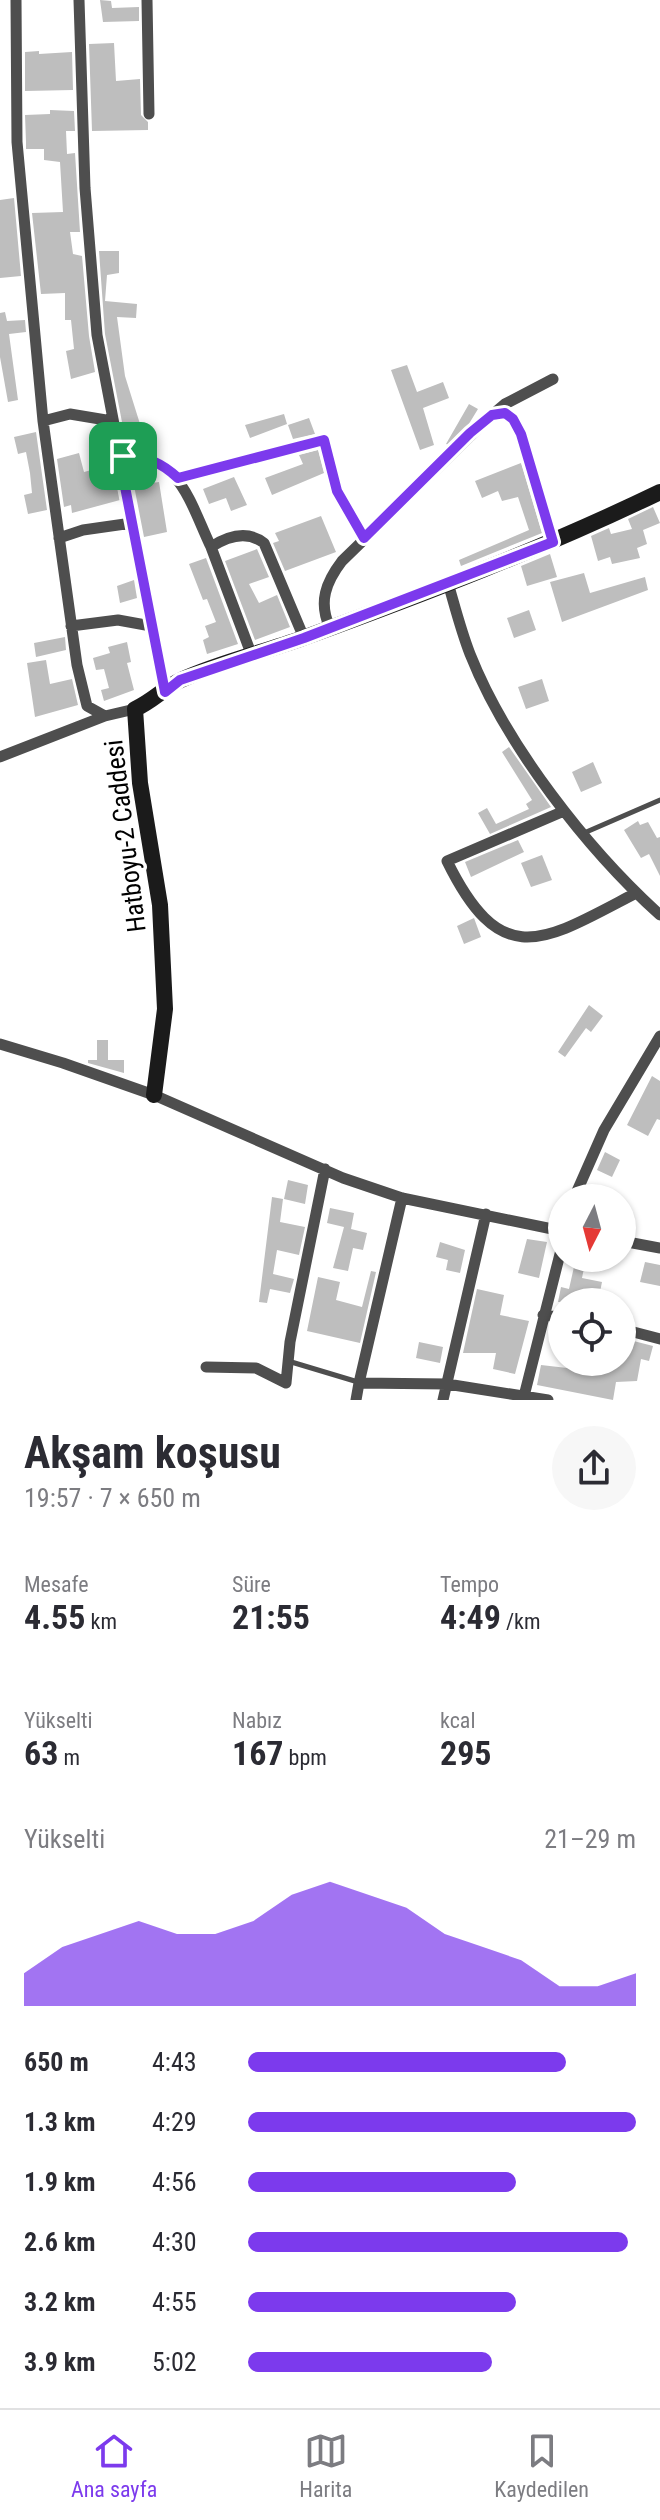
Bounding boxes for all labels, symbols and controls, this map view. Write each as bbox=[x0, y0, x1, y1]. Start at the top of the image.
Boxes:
pin bbox=[89, 422, 157, 490]
icon: arrive bbox=[101, 434, 145, 478]
street label: Hatboyu-2 Caddesi bbox=[98, 738, 152, 934]
north arrow bbox=[548, 1184, 636, 1272]
map controls bbox=[548, 1184, 636, 1376]
button: locate bbox=[548, 1288, 636, 1376]
button: share bbox=[552, 1426, 636, 1510]
text: Akşam koşusu bbox=[24, 1427, 281, 1479]
text: 19:57 · 7 × 650 m bbox=[24, 1483, 201, 1513]
text: Mesafe bbox=[24, 1572, 89, 1597]
text: Süre bbox=[232, 1572, 271, 1597]
text: Tempo bbox=[440, 1572, 499, 1597]
text: 4.55 bbox=[24, 1597, 85, 1637]
text: 21:55 bbox=[232, 1597, 310, 1637]
text: 4:49 bbox=[440, 1597, 501, 1637]
text: km bbox=[85, 1609, 117, 1634]
text: /km bbox=[501, 1609, 541, 1634]
text: Yükselti bbox=[24, 1708, 93, 1733]
text: Nabız bbox=[232, 1708, 282, 1733]
text: kcal bbox=[440, 1708, 475, 1733]
text: 63 bbox=[24, 1733, 58, 1773]
text: 167 bbox=[232, 1733, 284, 1773]
text: 295 bbox=[440, 1733, 492, 1773]
text: m bbox=[58, 1745, 80, 1770]
text: bpm bbox=[284, 1745, 327, 1770]
text: Yükselti bbox=[24, 1824, 105, 1854]
text: 21–29 m bbox=[544, 1824, 636, 1854]
text: 650 m bbox=[24, 2047, 89, 2077]
text: 4:43 bbox=[152, 2047, 197, 2077]
text: 1.3 km bbox=[24, 2107, 96, 2137]
text: 4:29 bbox=[152, 2107, 197, 2137]
text: 1.9 km bbox=[24, 2167, 96, 2197]
text: 4:56 bbox=[152, 2167, 197, 2197]
text: 2.6 km bbox=[24, 2227, 96, 2257]
text: 4:30 bbox=[152, 2227, 197, 2257]
text: 3.2 km bbox=[24, 2287, 96, 2317]
text: 4:55 bbox=[152, 2287, 197, 2317]
text: 3.9 km bbox=[24, 2347, 96, 2377]
text: 5:02 bbox=[152, 2347, 197, 2377]
tab: Ana sayfa bbox=[71, 2429, 157, 2502]
tab: Harita bbox=[299, 2429, 352, 2502]
tab: Kaydedilen bbox=[494, 2429, 589, 2502]

